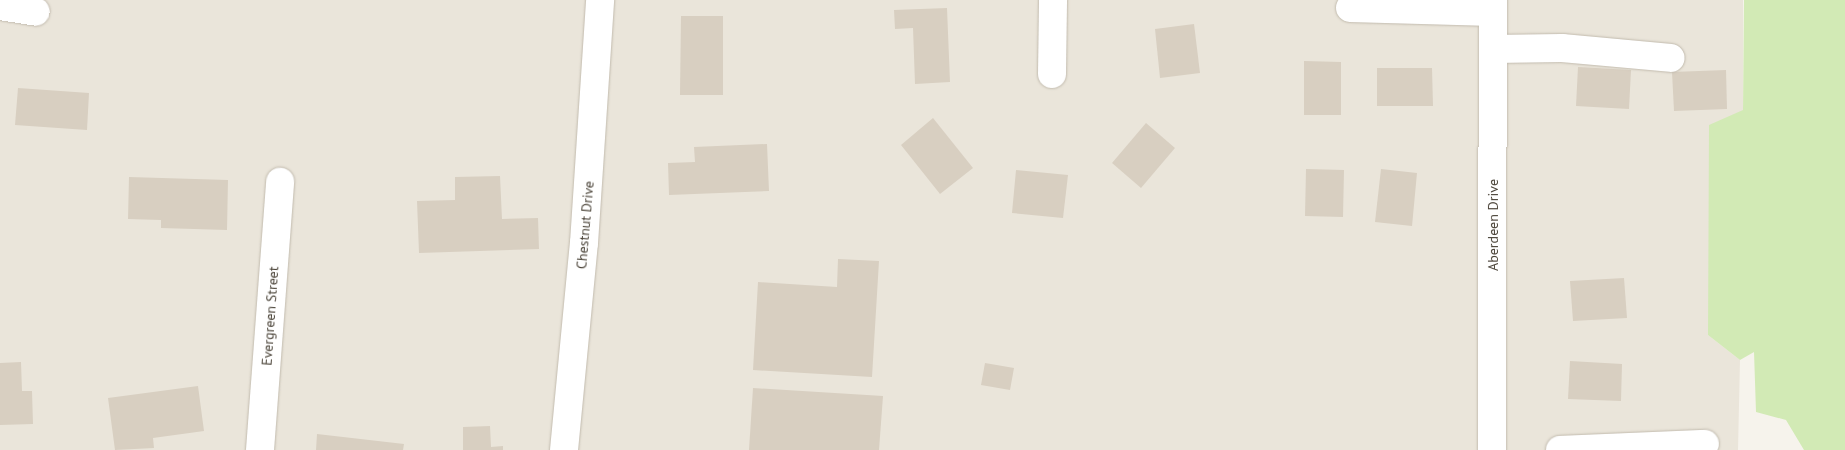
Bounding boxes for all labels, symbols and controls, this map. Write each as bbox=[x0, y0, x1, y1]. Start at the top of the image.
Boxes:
street label: Aberdeen Drive bbox=[1485, 179, 1501, 271]
street label: Chestnut Drive bbox=[573, 180, 597, 270]
street label: Evergreen Street bbox=[258, 266, 282, 366]

